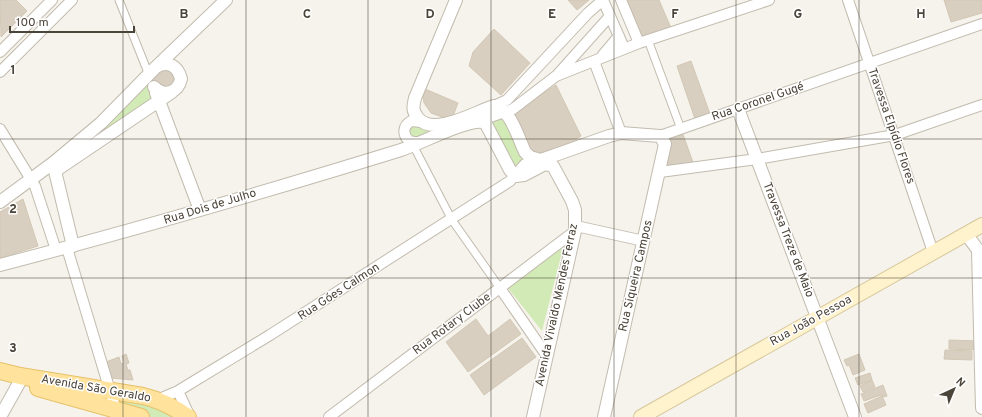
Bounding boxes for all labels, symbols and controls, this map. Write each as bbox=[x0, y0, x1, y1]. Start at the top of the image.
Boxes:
text: B bbox=[180, 7, 189, 23]
text: C bbox=[303, 7, 311, 23]
text: D bbox=[425, 7, 435, 23]
text: E bbox=[548, 7, 556, 23]
text: F bbox=[671, 7, 679, 23]
text: G bbox=[794, 7, 803, 23]
text: H bbox=[916, 7, 926, 23]
scale bar bbox=[10, 8, 134, 34]
text: 100 m bbox=[16, 15, 49, 31]
text: 1 bbox=[10, 63, 16, 79]
street label: Travessa Elpídio Flores bbox=[864, 66, 918, 186]
street label: Rua Coronel Gugé bbox=[710, 79, 806, 125]
street label: Travessa Treze de Maio bbox=[759, 180, 817, 300]
street label: Rua Dois de Julho bbox=[162, 185, 259, 229]
text: 2 bbox=[9, 202, 17, 218]
street label: Rua Siqueira Campos bbox=[615, 219, 657, 333]
street label: Avenida Vivaldo Mendes Ferraz bbox=[532, 222, 582, 388]
street label: Rua Góes Calmon bbox=[295, 260, 383, 324]
street label: Rua Rotary Clube bbox=[410, 289, 494, 359]
street label: Rua João Pessoa bbox=[767, 292, 855, 350]
text: 3 bbox=[9, 341, 17, 357]
north arrow bbox=[934, 369, 974, 409]
street label: Avenida São Geraldo bbox=[40, 371, 152, 407]
text: N bbox=[953, 375, 968, 390]

